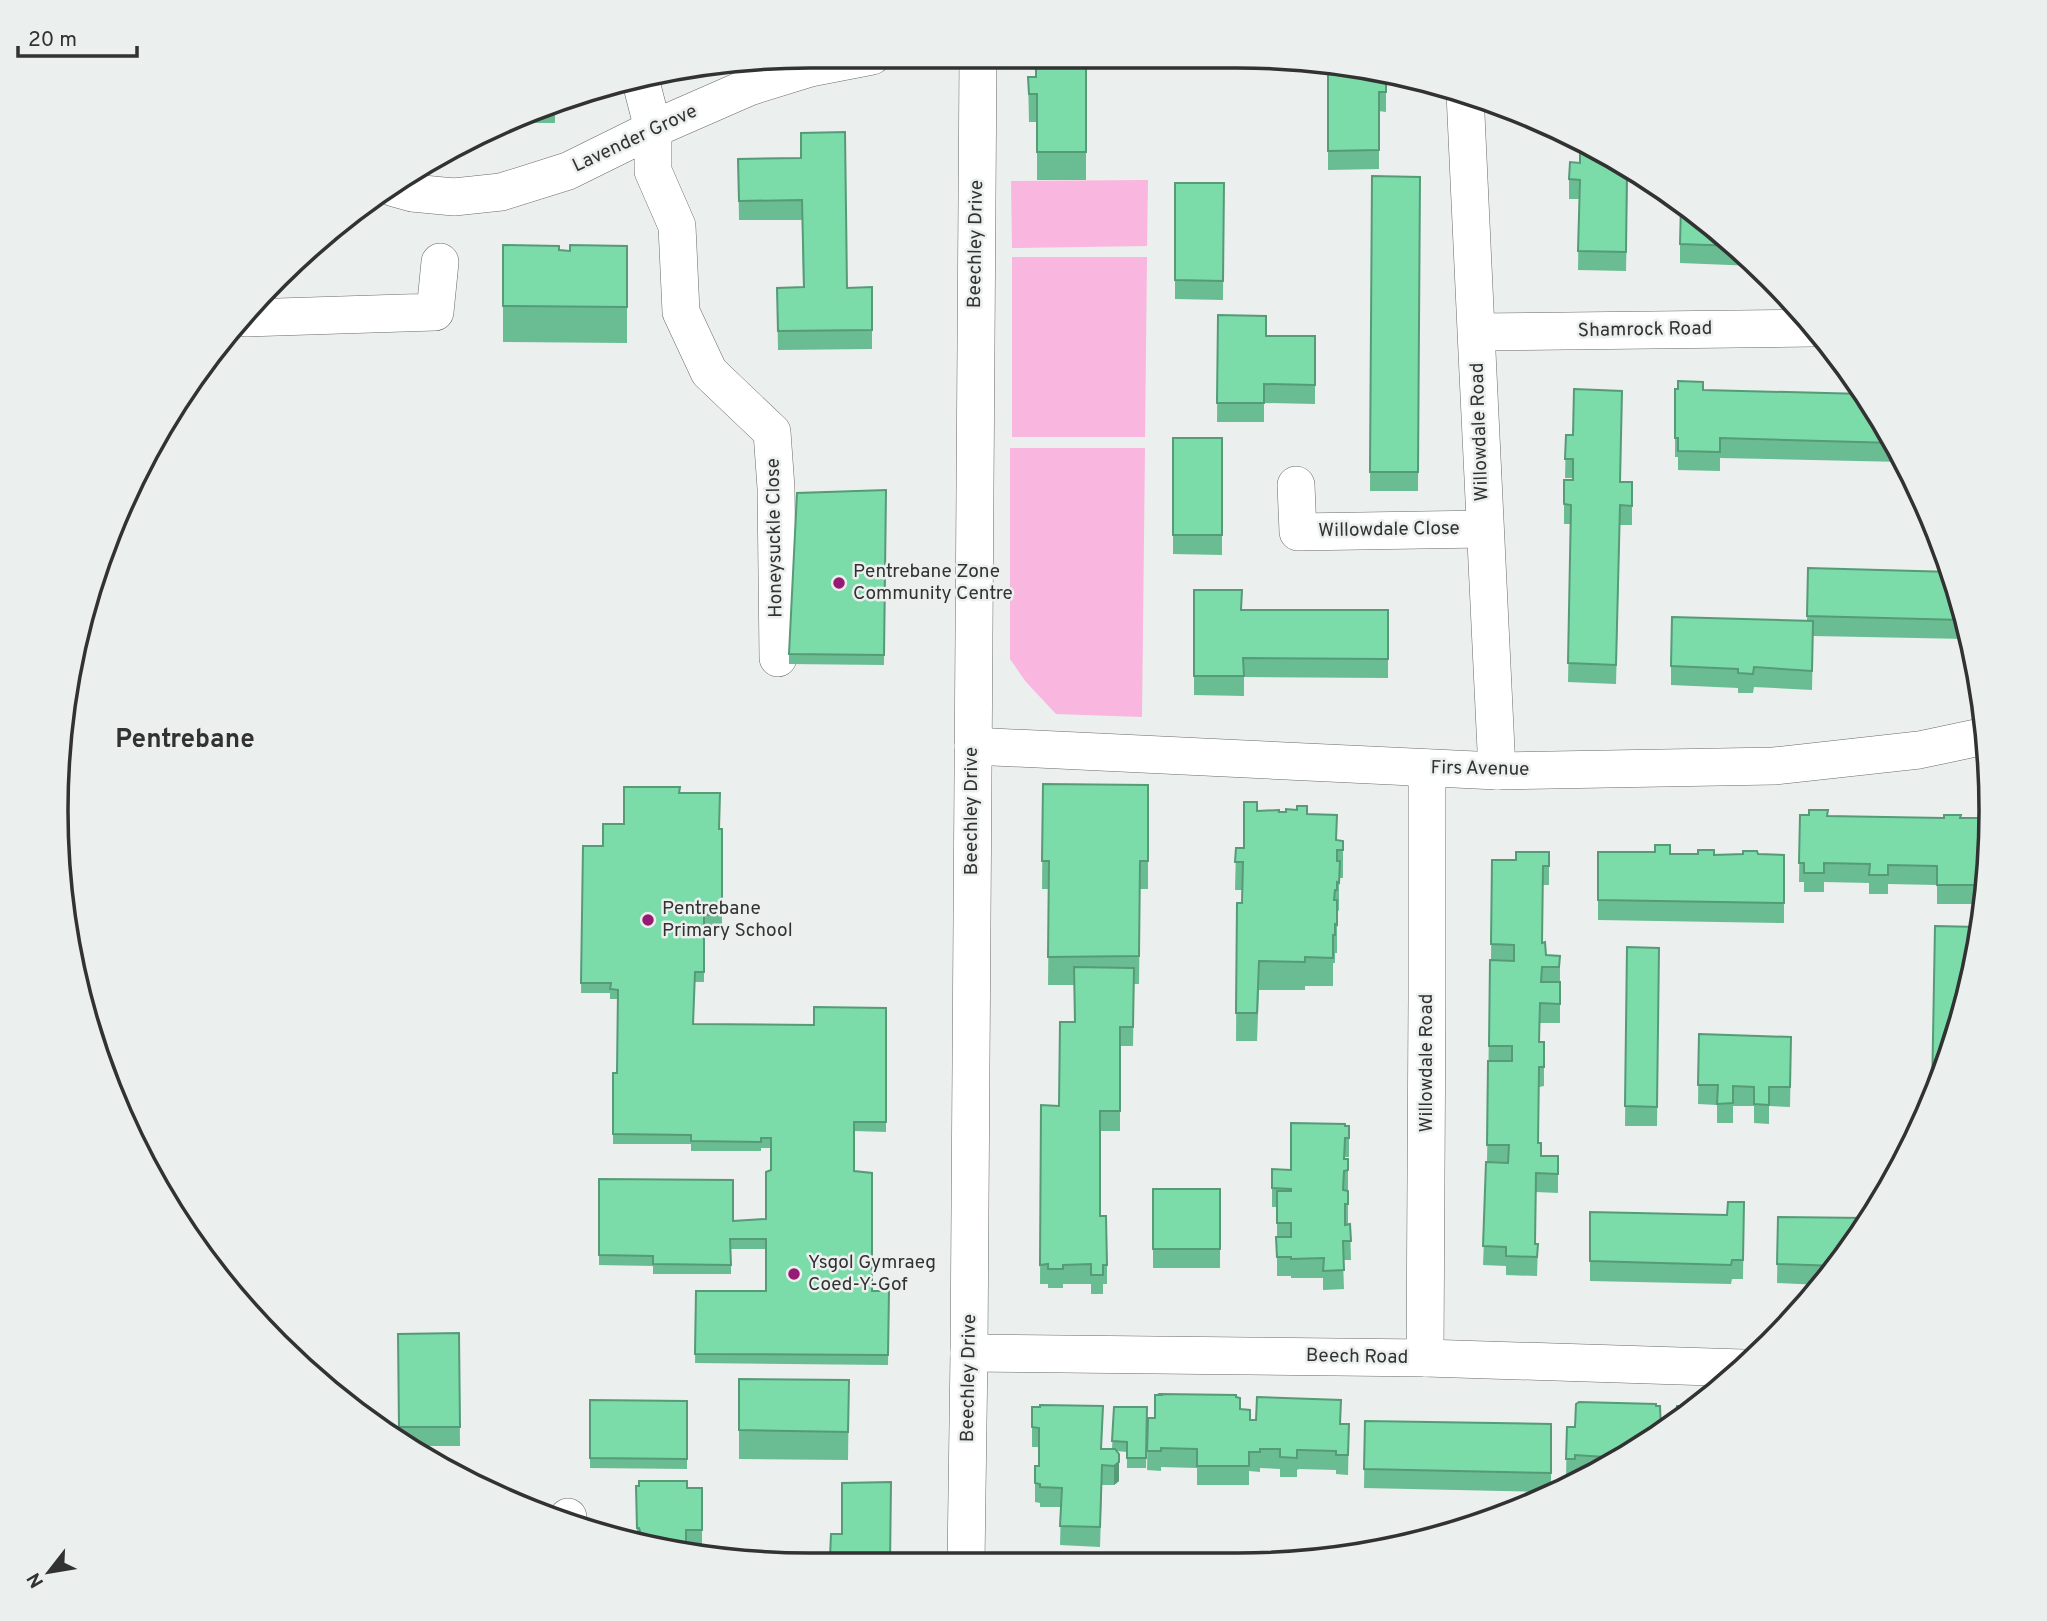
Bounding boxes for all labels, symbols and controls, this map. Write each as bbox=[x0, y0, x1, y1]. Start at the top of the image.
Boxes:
scale bar bbox=[18, 14, 136, 58]
text: 20 m bbox=[28, 27, 77, 54]
street label: Lavender Grove bbox=[569, 100, 701, 178]
street label: Beechley Drive bbox=[963, 180, 989, 308]
street label: Shamrock Road bbox=[1577, 317, 1713, 343]
street label: Willowdale Road bbox=[1466, 362, 1494, 502]
street label: Honeysuckle Close bbox=[762, 458, 788, 618]
street label: Willowdale Close bbox=[1318, 517, 1460, 543]
place label: Pentrebane Zone Community Centre bbox=[853, 560, 1013, 606]
marker: Pentrebane Zone Community Centre bbox=[831, 575, 847, 591]
district label: Pentrebane bbox=[115, 724, 255, 757]
street label: Beechley Drive bbox=[960, 747, 984, 875]
street label: Firs Avenue bbox=[1430, 756, 1530, 782]
place label: Pentrebane Primary School bbox=[662, 897, 793, 943]
marker: Pentrebane Primary School bbox=[640, 912, 656, 928]
street label: Willowdale Road bbox=[1415, 994, 1439, 1132]
place label: Ysgol Gymraeg Coed-Y-Gof bbox=[808, 1251, 936, 1297]
marker: Ysgol Gymraeg Coed-Y-Gof bbox=[786, 1266, 802, 1282]
street label: Beechley Drive bbox=[956, 1314, 982, 1442]
street label: Beech Road bbox=[1306, 1344, 1408, 1370]
north arrow bbox=[14, 1537, 84, 1607]
text: N bbox=[22, 1568, 50, 1592]

